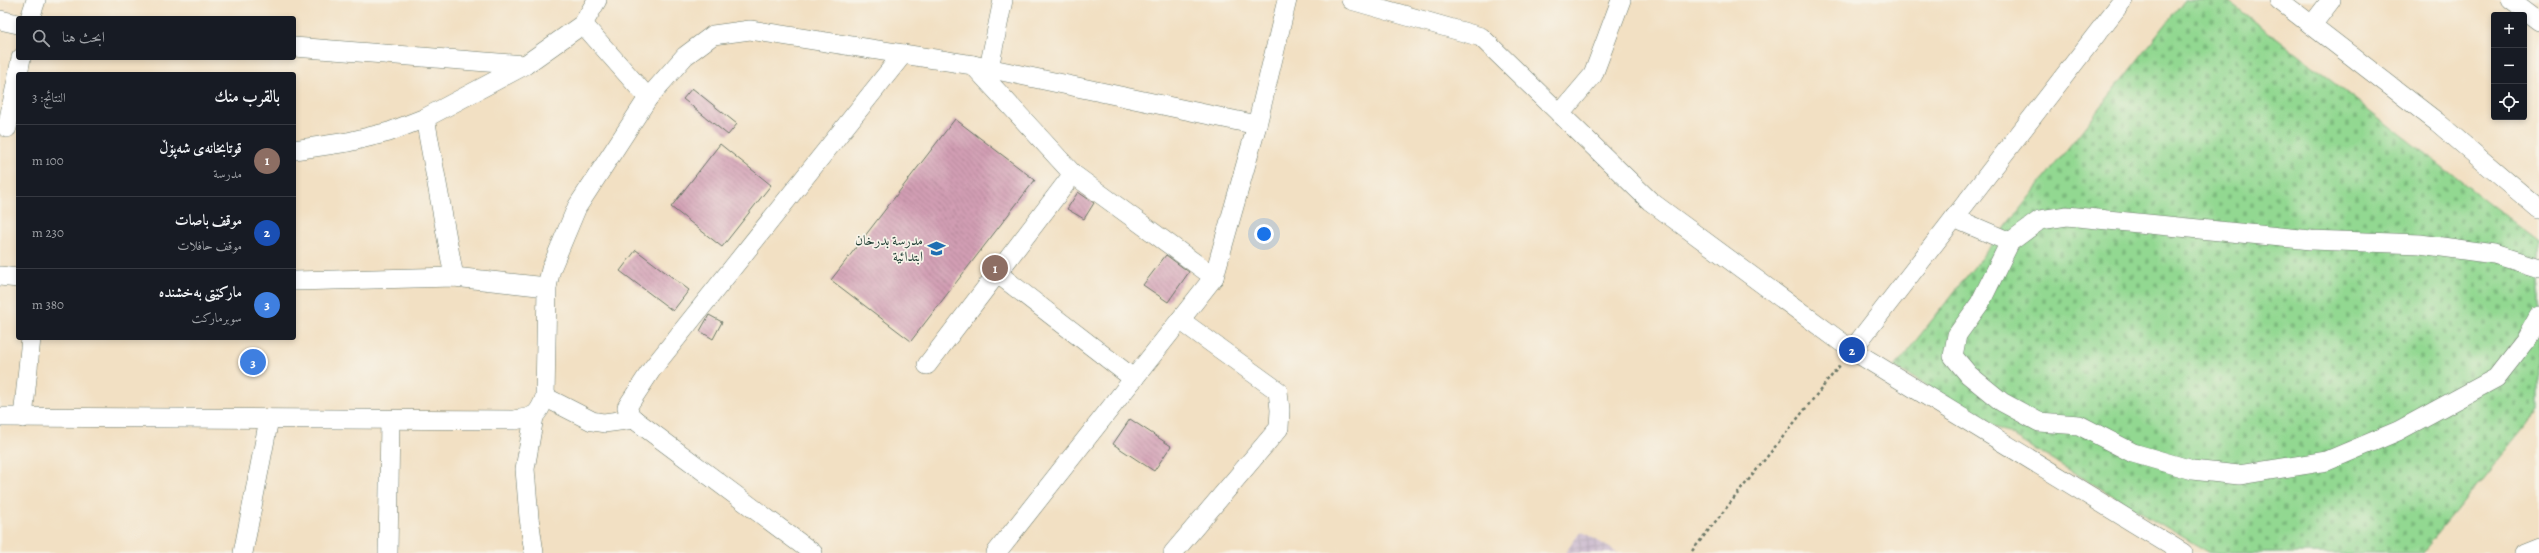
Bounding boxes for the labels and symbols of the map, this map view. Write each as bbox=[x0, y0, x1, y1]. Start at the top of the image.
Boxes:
your location bbox=[1254, 224, 1274, 244]
place label: مدرسة بدرخان ابتدائية bbox=[855, 231, 923, 266]
school or university icon: مدرسة بدرخان ابتدائية bbox=[926, 238, 946, 258]
pin: 1 bbox=[982, 253, 1008, 283]
pin: 2 bbox=[1839, 335, 1865, 365]
pin: 3 bbox=[240, 347, 266, 377]

